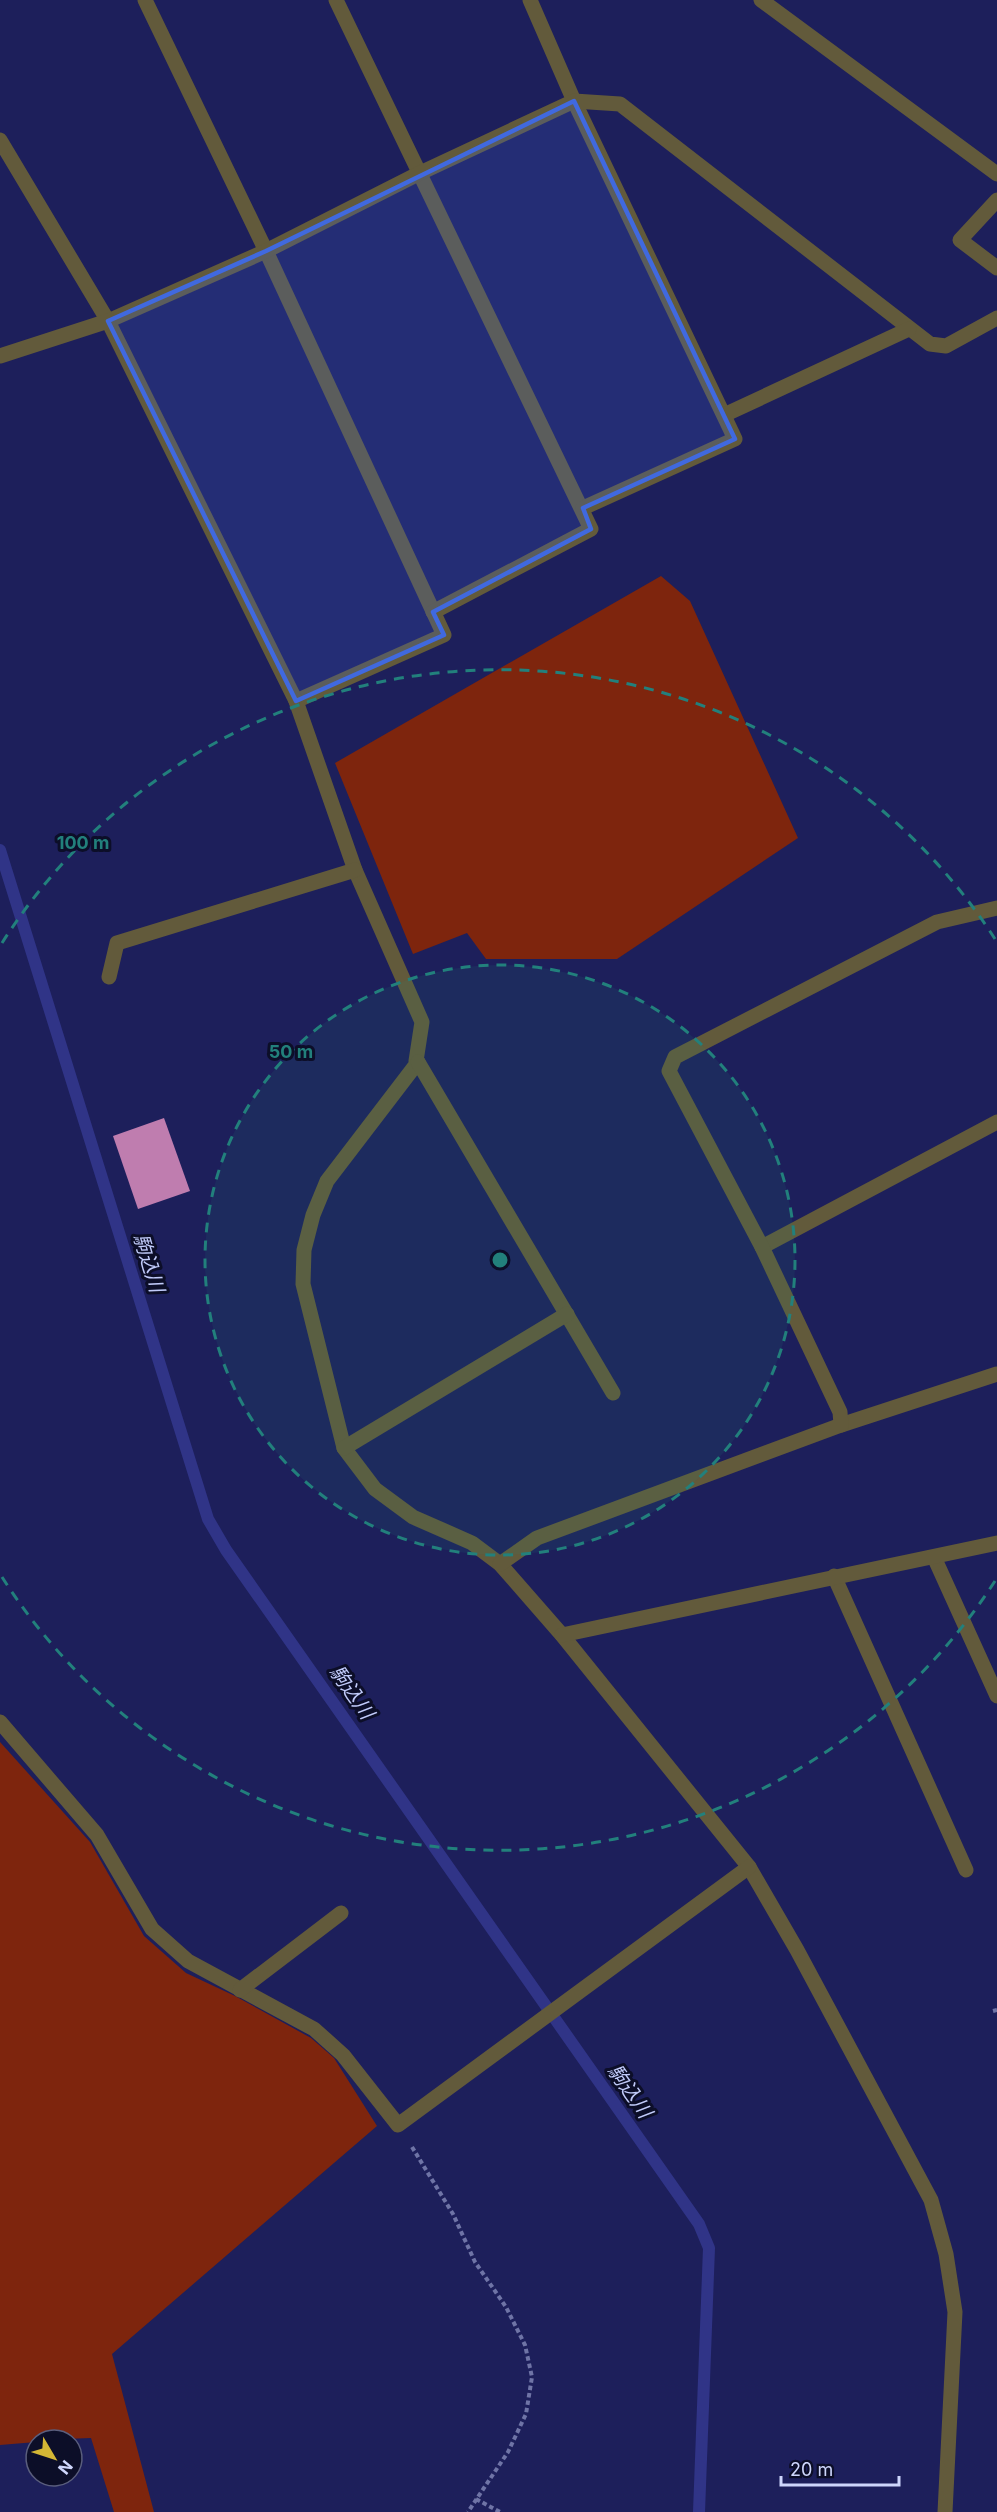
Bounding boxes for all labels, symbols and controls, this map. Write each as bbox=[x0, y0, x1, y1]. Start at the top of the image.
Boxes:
text: 100 m bbox=[57, 832, 109, 853]
text: 50 m bbox=[269, 1041, 313, 1062]
water label: 駒込川 bbox=[129, 1231, 170, 1297]
centre of rings bbox=[490, 1250, 510, 1270]
water label: 駒込川 bbox=[325, 1661, 380, 1725]
water label: 駒込川 bbox=[603, 2060, 658, 2124]
north arrow bbox=[24, 2428, 84, 2488]
scale bar bbox=[781, 2449, 900, 2487]
text: N bbox=[54, 2456, 77, 2478]
text: 20 m bbox=[790, 2459, 833, 2480]

